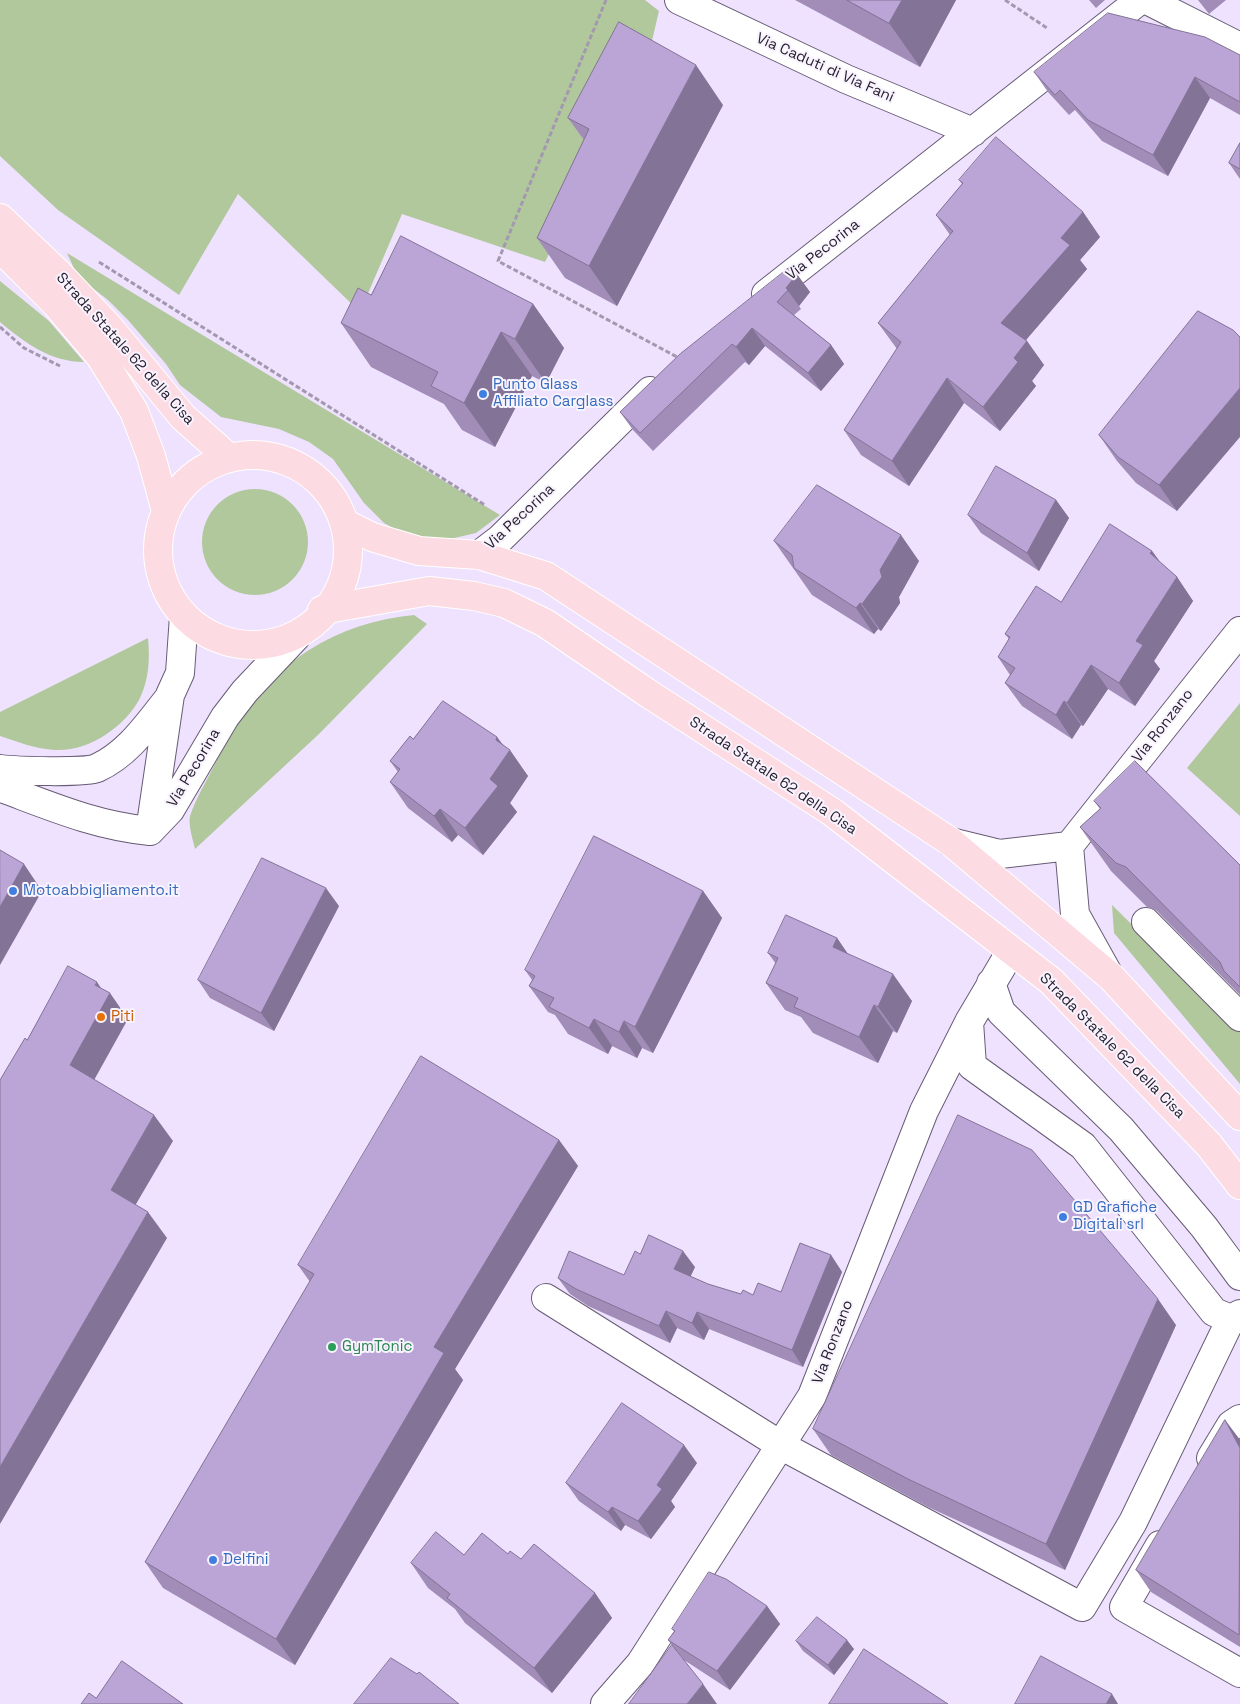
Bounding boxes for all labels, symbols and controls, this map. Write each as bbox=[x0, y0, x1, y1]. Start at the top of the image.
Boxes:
street label: Via Caduti di Via Fani bbox=[753, 30, 897, 106]
street label: Via Pecorina bbox=[783, 216, 863, 284]
street label: Strada Statale 62 della Cisa bbox=[52, 269, 198, 429]
place label: Punto Glass Affiliato Carglass bbox=[493, 376, 614, 411]
marker: Punto Glass Affiliato Carglass bbox=[477, 388, 489, 400]
street label: Via Pecorina bbox=[482, 480, 558, 554]
street label: Via Ronzano bbox=[1129, 686, 1197, 766]
street label: Strada Statale 62 della Cisa bbox=[686, 713, 860, 839]
street label: Via Pecorina bbox=[163, 725, 225, 811]
place label: Motoabbigliamento.it bbox=[23, 882, 179, 900]
marker: Motoabbigliamento.it bbox=[7, 885, 19, 897]
street label: Strada Statale 62 della Cisa bbox=[1036, 970, 1188, 1122]
place label: Piti bbox=[111, 1008, 134, 1026]
marker: Piti bbox=[95, 1011, 107, 1023]
place label: GD Grafiche Digitali srl bbox=[1073, 1199, 1157, 1234]
marker: GD Grafiche Digitali srl bbox=[1057, 1211, 1069, 1223]
street label: Via Ronzano bbox=[809, 1298, 857, 1386]
place label: GymTonic bbox=[342, 1338, 412, 1356]
marker: GymTonic bbox=[326, 1341, 338, 1353]
place label: Delfini bbox=[223, 1551, 268, 1569]
marker: Delfini bbox=[207, 1554, 219, 1566]

